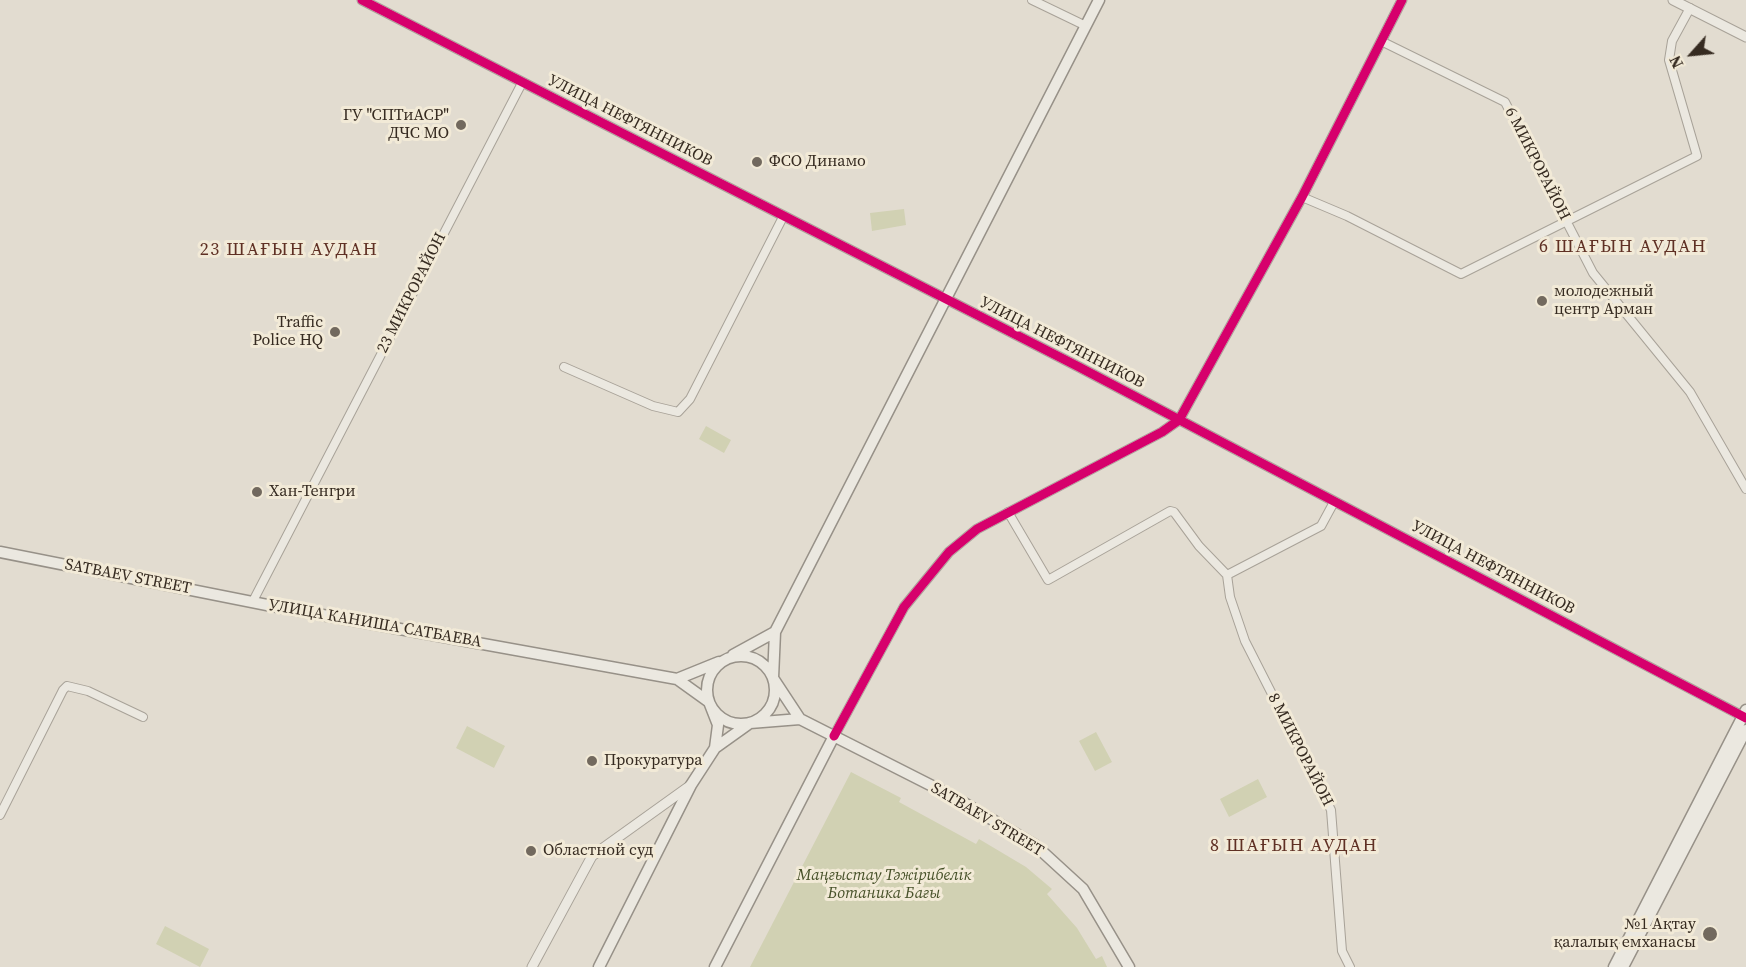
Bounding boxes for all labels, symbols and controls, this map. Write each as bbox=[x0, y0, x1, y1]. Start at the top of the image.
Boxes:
north arrow bbox=[1662, 24, 1722, 84]
text: N bbox=[1664, 52, 1688, 72]
street label: УЛИЦА НЕФТЯННИКОВ bbox=[545, 71, 715, 171]
street label: 6 МИКРОРАЙОН bbox=[1500, 104, 1574, 224]
place label: ГУ "СПТиАСР" ДЧС МО bbox=[343, 106, 449, 144]
marker: ГУ "СПТиАСР" ДЧС МО bbox=[454, 118, 468, 132]
place label: ФСО Динамо bbox=[769, 152, 866, 172]
marker: ФСО Динамо bbox=[750, 155, 764, 169]
street label: 23 МИКРОРАЙОН bbox=[373, 230, 451, 356]
district label: 6 ШАҒЫН АУДАН bbox=[1539, 236, 1707, 258]
district label: 23 ШАҒЫН АУДАН bbox=[200, 239, 378, 261]
place label: молодежный центр Арман bbox=[1554, 282, 1654, 320]
street label: УЛИЦА НЕФТЯННИКОВ bbox=[977, 293, 1147, 393]
marker: молодежный центр Арман bbox=[1535, 294, 1549, 308]
place label: Traffic Police HQ bbox=[253, 313, 323, 351]
marker: Traffic Police HQ bbox=[328, 325, 342, 339]
place label: Хан-Тенгри bbox=[269, 482, 356, 502]
marker: Хан-Тенгри bbox=[250, 485, 264, 499]
street label: УЛИЦА НЕФТЯННИКОВ bbox=[1408, 517, 1578, 619]
street label: SATBAEV STREET bbox=[63, 555, 193, 599]
street label: УЛИЦА КАНИША САТБАЕВА bbox=[267, 596, 483, 652]
street label: 8 МИКРОРАЙОН bbox=[1263, 690, 1337, 810]
place label: Прокуратура bbox=[604, 751, 702, 771]
marker: Прокуратура bbox=[585, 754, 599, 768]
street label: SATBAEV STREET bbox=[927, 779, 1047, 861]
district label: 8 ШАҒЫН АУДАН bbox=[1210, 835, 1378, 857]
place label: Областной суд bbox=[543, 841, 653, 861]
marker: Областной суд bbox=[524, 844, 538, 858]
park label: Маңғыстау Тәжірибелік Ботаника Бағы bbox=[797, 866, 971, 904]
place label: №1 Ақтау қалалық емханасы bbox=[1554, 915, 1696, 953]
marker: №1 Ақтау қалалық емханасы bbox=[1701, 925, 1719, 943]

